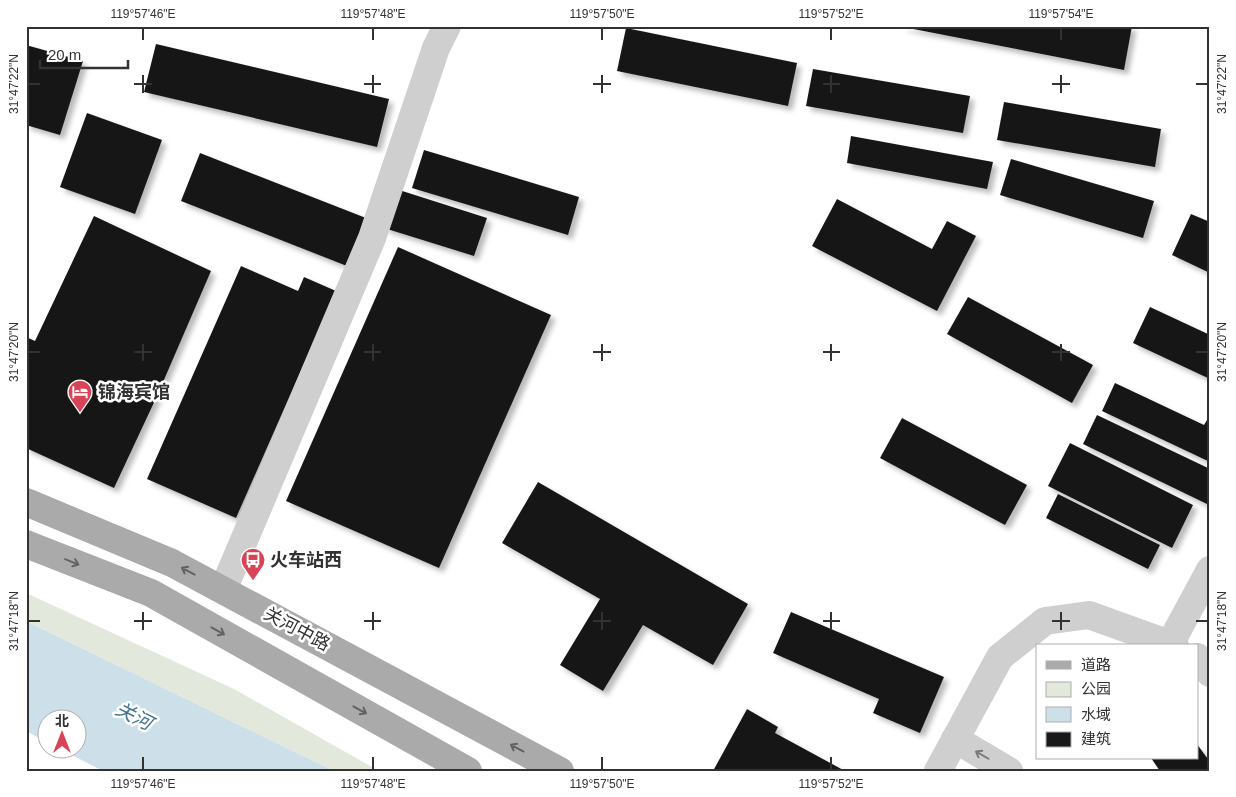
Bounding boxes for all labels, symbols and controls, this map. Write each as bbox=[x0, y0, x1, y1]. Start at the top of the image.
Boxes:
text: 119°57'46"E bbox=[110, 7, 176, 21]
text: 119°57'48"E bbox=[340, 7, 406, 21]
text: 119°57'50"E bbox=[569, 7, 635, 21]
text: 119°57'52"E bbox=[798, 7, 864, 21]
text: 119°57'54"E bbox=[1028, 7, 1094, 21]
scale bar bbox=[40, 38, 128, 70]
text: 20 m bbox=[48, 46, 81, 63]
text: 31°47'22"N bbox=[7, 54, 21, 114]
text: 31°47'22"N bbox=[1215, 54, 1229, 114]
text: 31°47'20"N bbox=[7, 322, 21, 382]
text: 31°47'20"N bbox=[1215, 322, 1229, 382]
hotel icon: 锦海宾馆 bbox=[67, 379, 93, 413]
place label: 锦海宾馆 bbox=[98, 382, 170, 402]
bus stop icon: 火车站西 bbox=[240, 547, 266, 581]
place label: 火车站西 bbox=[270, 550, 342, 570]
one-way arrow bbox=[64, 558, 79, 567]
one-way arrow bbox=[181, 566, 196, 576]
text: 31°47'18"N bbox=[7, 591, 21, 651]
text: 31°47'18"N bbox=[1215, 591, 1229, 651]
street label: 关河中路 bbox=[261, 603, 333, 655]
one-way arrow bbox=[211, 626, 225, 636]
legend bbox=[1036, 644, 1198, 760]
text: 道路 bbox=[1081, 656, 1111, 673]
text: 公园 bbox=[1081, 680, 1111, 697]
water label: 关河 bbox=[112, 698, 159, 736]
one-way arrow bbox=[352, 706, 367, 715]
text: 水域 bbox=[1081, 706, 1111, 723]
north arrow bbox=[38, 710, 88, 760]
text: 北 bbox=[55, 713, 69, 729]
text: 建筑 bbox=[1081, 730, 1111, 747]
one-way arrow bbox=[510, 743, 525, 752]
one-way arrow bbox=[975, 750, 990, 760]
text: 119°57'46"E bbox=[110, 777, 176, 791]
text: 119°57'48"E bbox=[340, 777, 406, 791]
text: 119°57'50"E bbox=[569, 777, 635, 791]
text: 119°57'52"E bbox=[798, 777, 864, 791]

